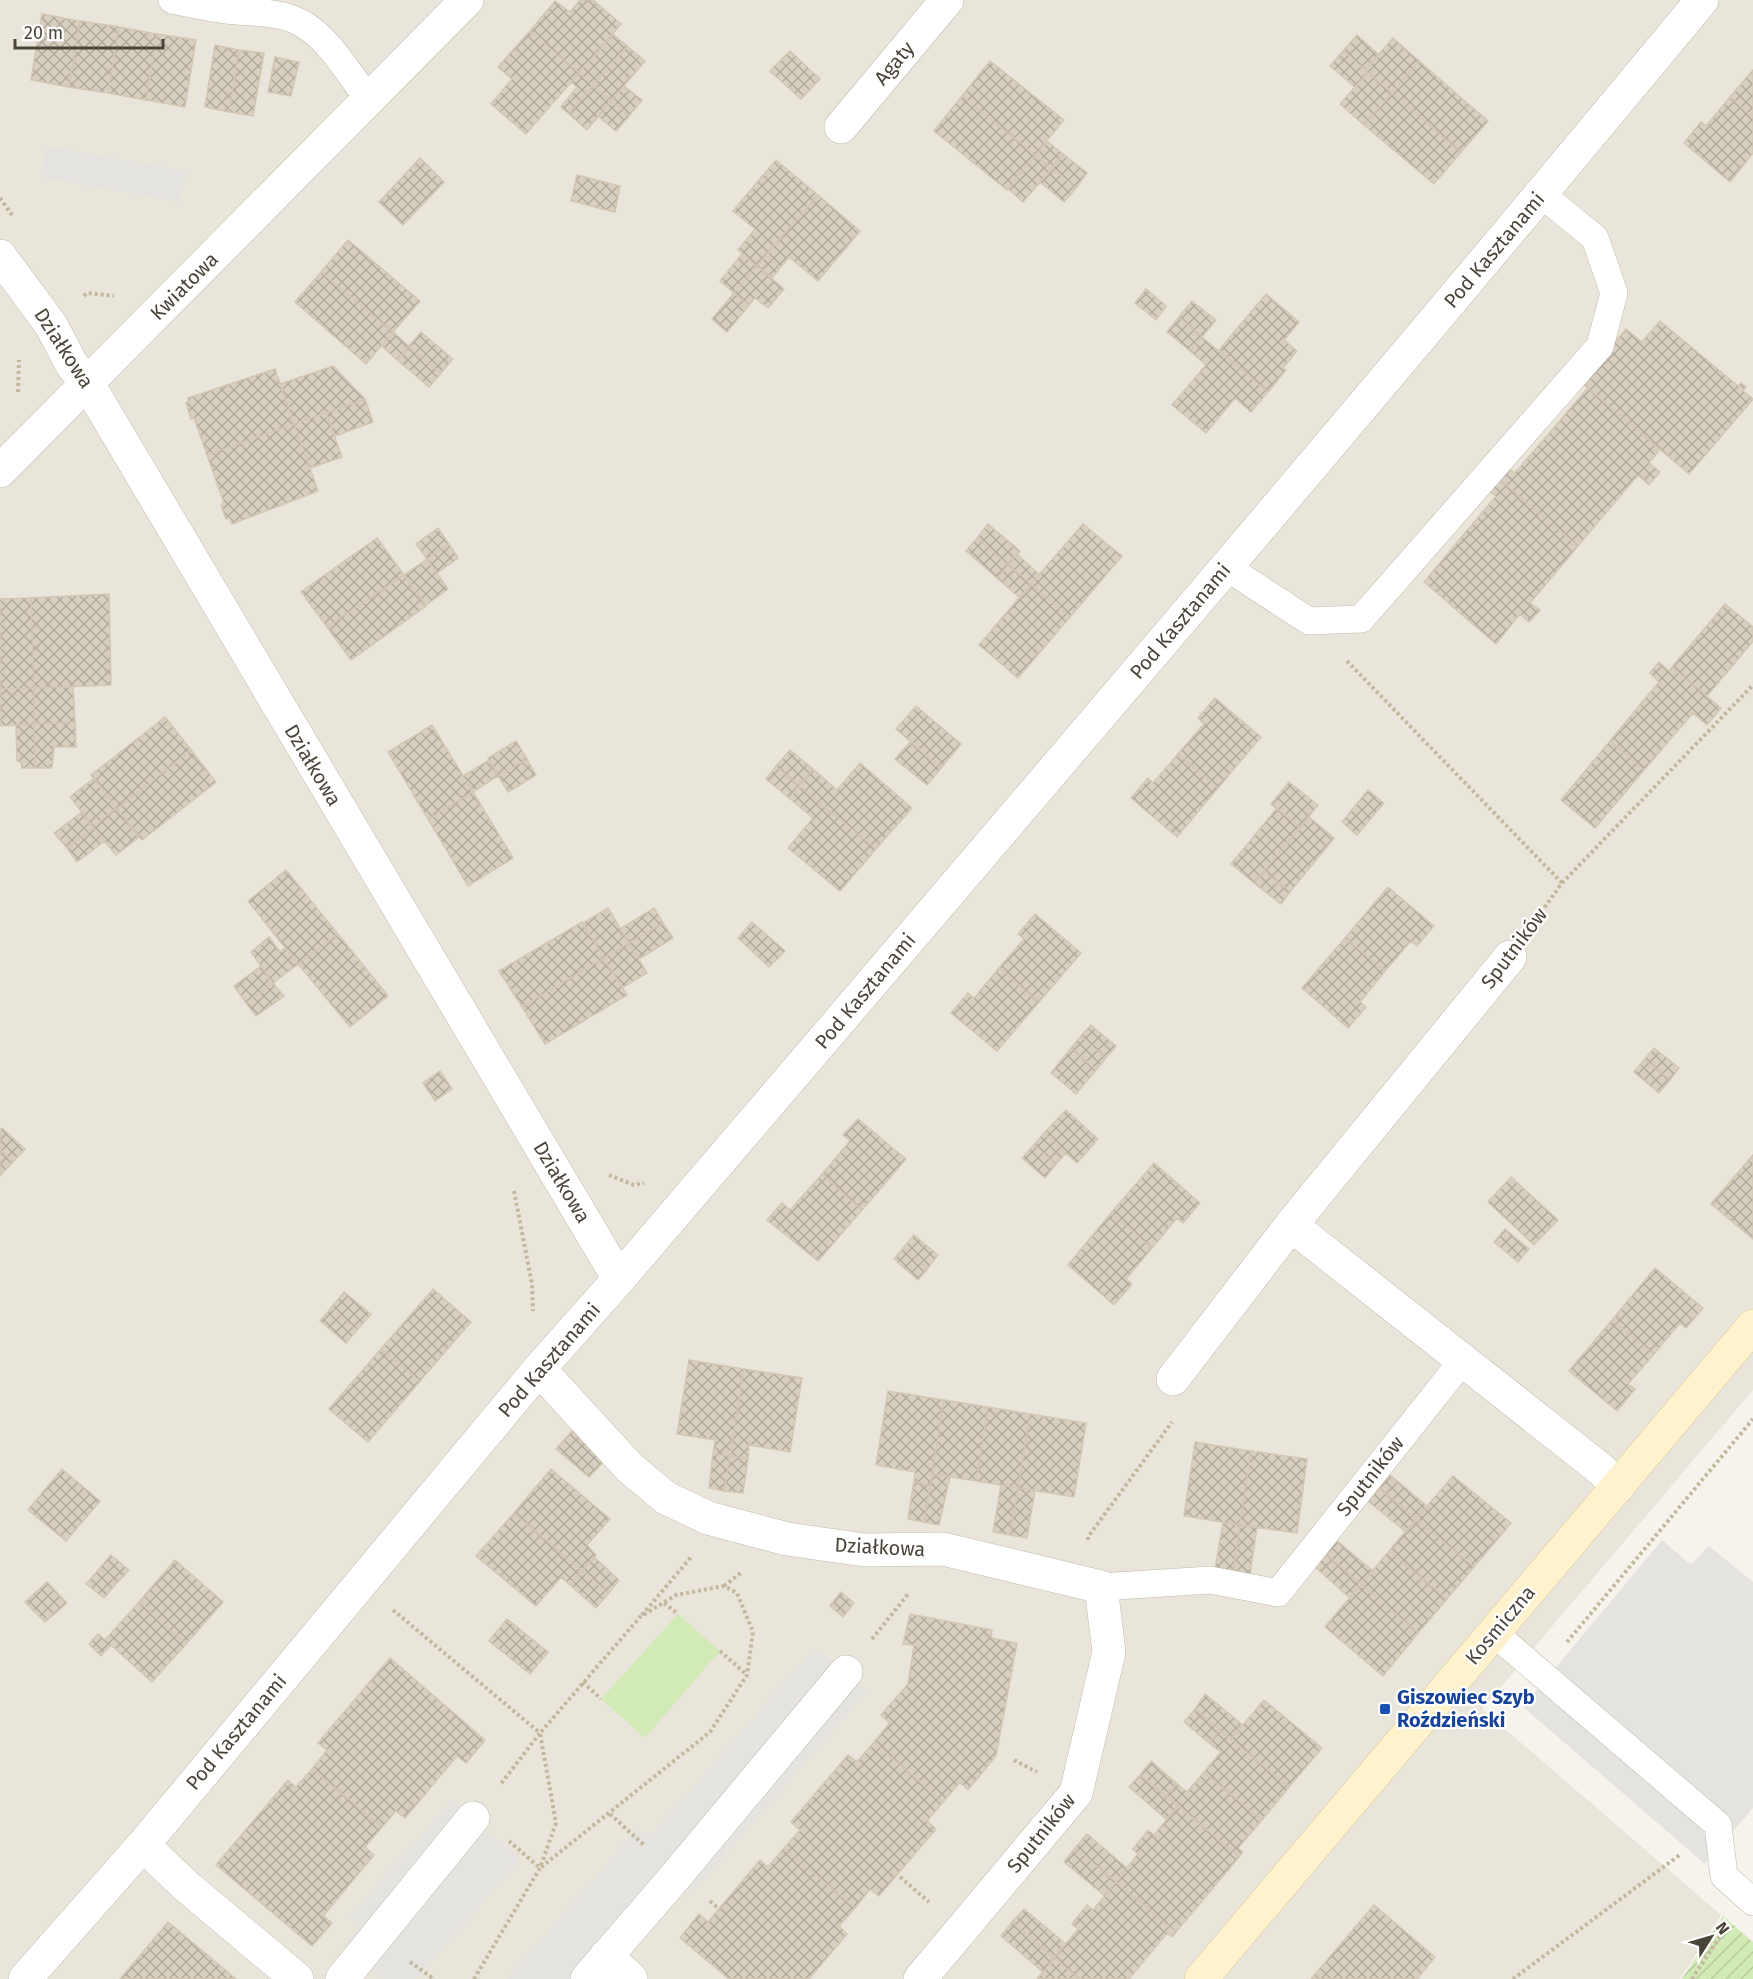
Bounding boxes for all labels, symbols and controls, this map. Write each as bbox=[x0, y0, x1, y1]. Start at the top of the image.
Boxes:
scale bar bbox=[15, 12, 164, 50]
text: 20 m bbox=[24, 22, 63, 44]
street label: Agaty bbox=[869, 36, 919, 90]
street label: Pod Kasztanami bbox=[1439, 187, 1549, 313]
street label: Kwiatowa bbox=[145, 247, 223, 325]
street label: Działkowa bbox=[29, 303, 99, 393]
street label: Pod Kasztanami bbox=[1125, 558, 1235, 684]
street label: Działkowa bbox=[279, 720, 347, 810]
street label: Sputników bbox=[1476, 903, 1552, 993]
street label: Pod Kasztanami bbox=[810, 928, 920, 1054]
street label: Działkowa bbox=[528, 1137, 596, 1227]
street label: Pod Kasztanami bbox=[493, 1298, 605, 1422]
street label: Sputników bbox=[1331, 1431, 1409, 1521]
street label: Działkowa bbox=[834, 1533, 926, 1561]
street label: Kosmiczna bbox=[1460, 1580, 1540, 1670]
street label: Pod Kasztanami bbox=[181, 1669, 291, 1795]
place label: Giszowiec Szyb Roździeński bbox=[1397, 1685, 1535, 1732]
marker: Giszowiec Szyb Roździeński bbox=[1378, 1702, 1392, 1716]
street label: Sputników bbox=[1002, 1788, 1080, 1878]
north arrow bbox=[1681, 1907, 1741, 1967]
text: N bbox=[1712, 1918, 1733, 1938]

